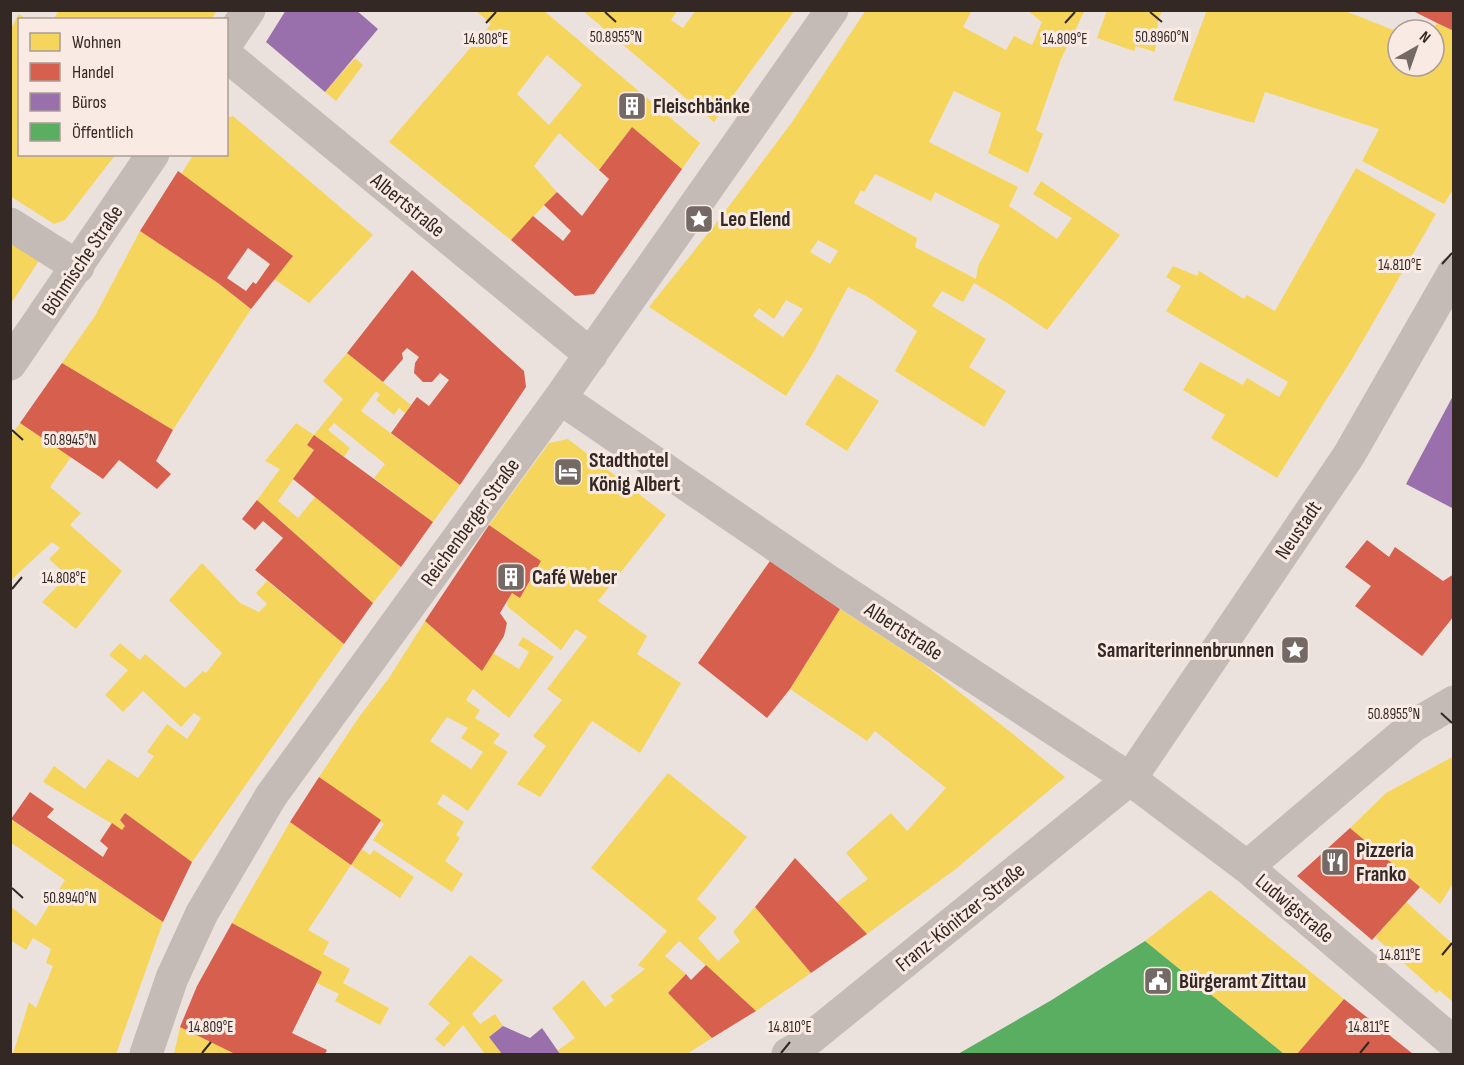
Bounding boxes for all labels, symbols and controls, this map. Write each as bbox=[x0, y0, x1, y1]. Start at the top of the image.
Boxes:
legend bbox=[18, 18, 228, 156]
north arrow bbox=[1386, 18, 1446, 78]
text: 50.8955°N bbox=[590, 28, 642, 47]
text: 50.8960°N bbox=[1135, 28, 1189, 47]
text: N bbox=[1415, 28, 1434, 48]
text: 14.808°E bbox=[464, 30, 508, 49]
text: 14.809°E bbox=[1043, 30, 1087, 49]
text: Wohnen bbox=[72, 32, 121, 53]
text: Handel bbox=[72, 62, 114, 83]
building icon: Fleischbänke bbox=[616, 90, 648, 122]
text: Büros bbox=[72, 92, 106, 113]
place label: Fleischbänke bbox=[653, 94, 750, 119]
text: Öffentlich bbox=[72, 122, 133, 143]
street label: Albertstraße bbox=[365, 167, 450, 243]
street label: Böhmische Straße bbox=[36, 200, 128, 320]
place icon: Leo Elend bbox=[683, 203, 715, 235]
place label: Leo Elend bbox=[720, 207, 790, 232]
text: 14.810°E bbox=[1378, 256, 1422, 275]
text: 50.8945°N bbox=[44, 431, 96, 450]
place label: Stadthotel König Albert bbox=[589, 448, 680, 497]
street label: Reichenberger Straße bbox=[416, 454, 525, 591]
hotel icon: Stadthotel König Albert bbox=[552, 456, 584, 488]
street label: Neustadt bbox=[1270, 496, 1327, 564]
building icon: Café Weber bbox=[495, 561, 527, 593]
place label: Café Weber bbox=[532, 565, 618, 590]
text: 14.808°E bbox=[42, 569, 86, 588]
street label: Albertstraße bbox=[859, 596, 947, 666]
place icon: Samariterinnenbrunnen bbox=[1279, 634, 1311, 666]
place label: Samariterinnenbrunnen bbox=[1097, 638, 1274, 663]
text: 50.8955°N bbox=[1368, 705, 1420, 724]
place label: Pizzeria Franko bbox=[1356, 838, 1414, 887]
restaurant icon: Pizzeria Franko bbox=[1319, 846, 1351, 878]
street label: Franz-Könitzer-Straße bbox=[891, 858, 1030, 977]
street label: Ludwigstraße bbox=[1251, 868, 1339, 948]
text: 50.8940°N bbox=[43, 889, 97, 908]
text: 14.811°E bbox=[1379, 946, 1421, 965]
public building icon: Bürgeramt Zittau bbox=[1142, 965, 1174, 997]
place label: Bürgeramt Zittau bbox=[1179, 969, 1306, 994]
text: 14.809°E bbox=[189, 1018, 233, 1037]
text: 14.810°E bbox=[768, 1018, 812, 1037]
text: 14.811°E bbox=[1348, 1018, 1390, 1037]

